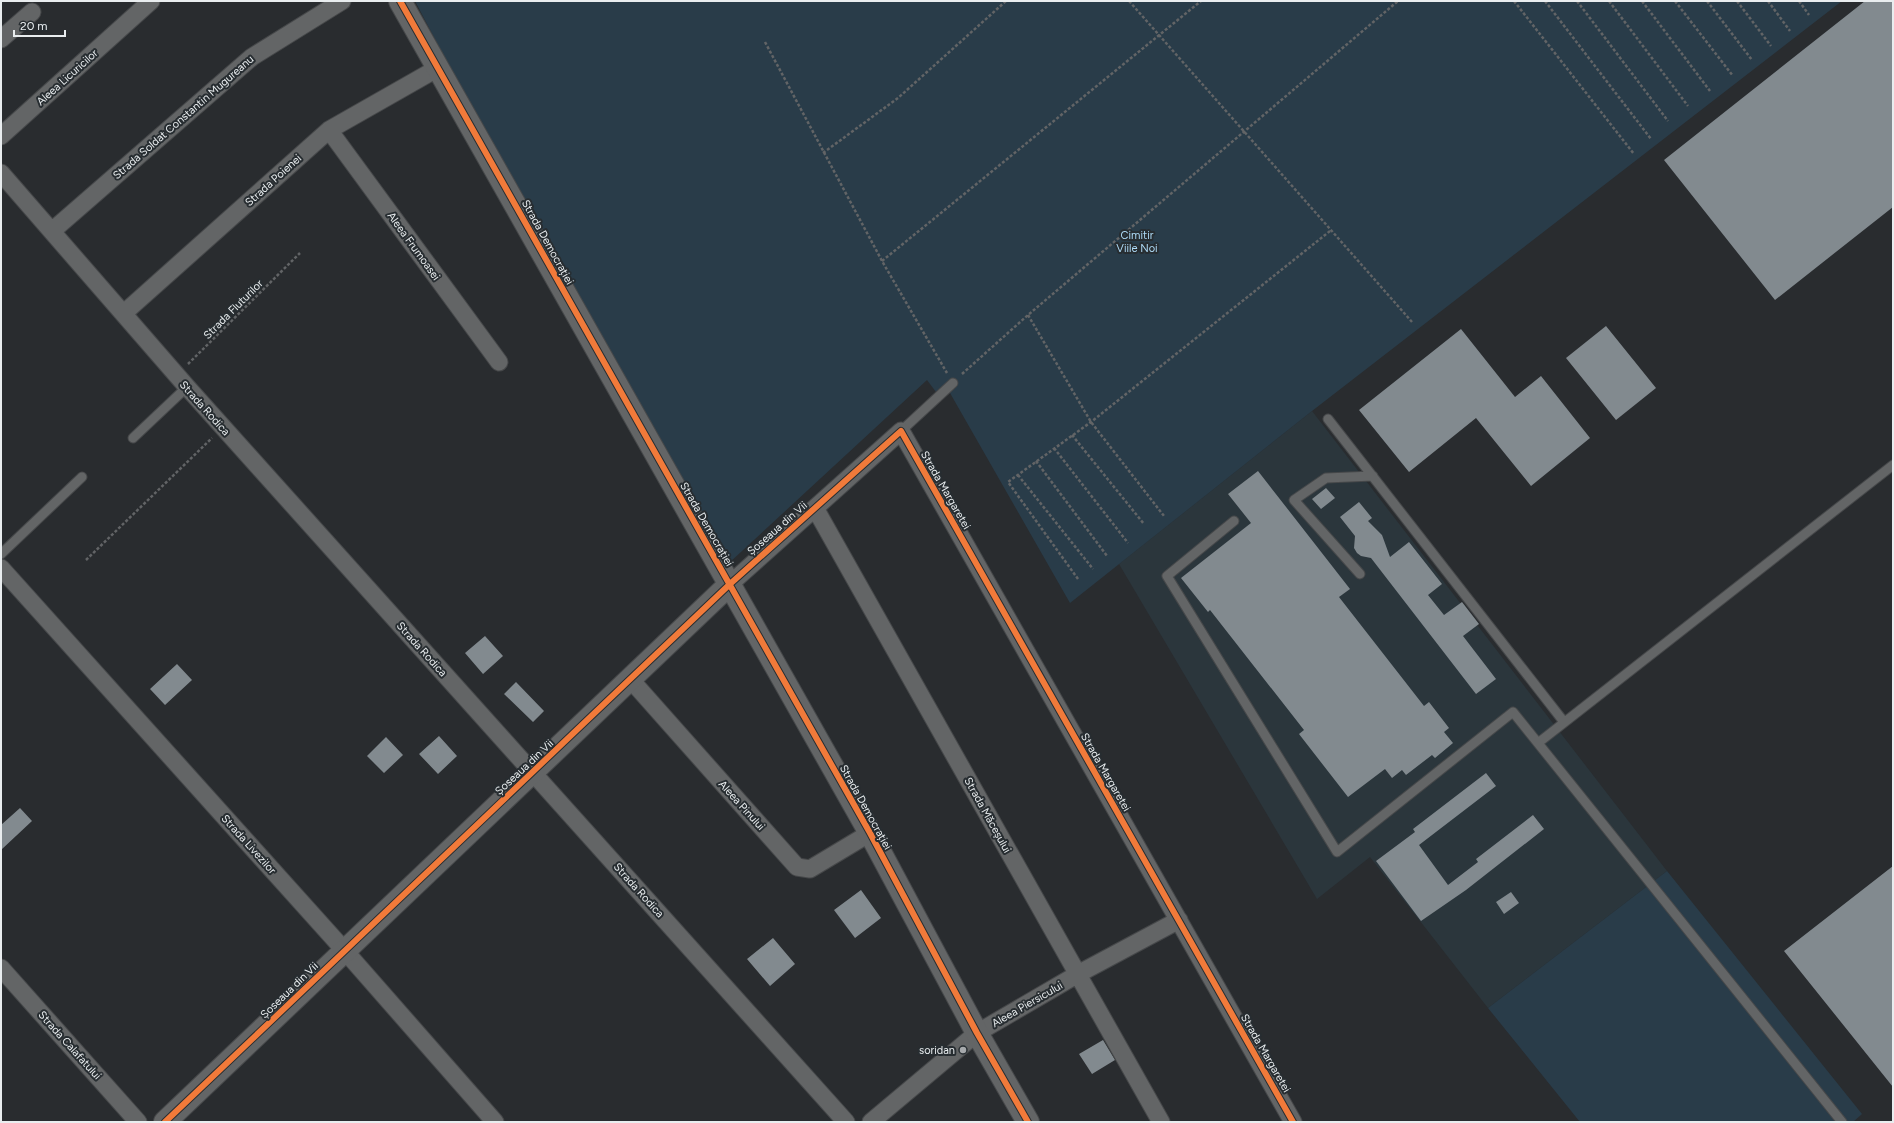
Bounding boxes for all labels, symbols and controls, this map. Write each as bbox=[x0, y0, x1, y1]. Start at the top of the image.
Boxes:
scale bar bbox=[14, 12, 65, 38]
text: 20 m bbox=[20, 19, 48, 33]
street label: Aleea Licuricilor bbox=[34, 46, 101, 108]
street label: Strada Soldat Constantin Mugureanu bbox=[110, 53, 256, 182]
street label: Strada Poienei bbox=[243, 152, 304, 209]
street label: Strada Democrației bbox=[519, 198, 576, 287]
street label: Aleea Frumoasei bbox=[385, 210, 443, 283]
park label: Cimitir Viile Noi bbox=[1116, 229, 1158, 255]
street label: Strada Fluturilor bbox=[201, 277, 266, 342]
street label: Strada Rodica bbox=[177, 378, 232, 438]
street label: Strada Margaretei bbox=[918, 449, 973, 532]
street label: Strada Democrației bbox=[677, 480, 736, 569]
street label: Șoseaua din Vii bbox=[745, 499, 810, 558]
street label: Strada Rodica bbox=[394, 619, 449, 679]
street label: Strada Margaretei bbox=[1078, 731, 1133, 814]
street label: Șoseaua din Vii bbox=[493, 737, 556, 798]
street label: Strada Democrației bbox=[837, 763, 894, 852]
street label: Strada Măceșului bbox=[961, 775, 1014, 855]
street label: Aleea Pinului bbox=[716, 778, 767, 833]
street label: Strada Livezilor bbox=[219, 812, 279, 877]
street label: Strada Rodica bbox=[611, 860, 666, 920]
street label: Șoseaua din Vii bbox=[258, 960, 321, 1021]
street label: Aleea Piersicului bbox=[989, 979, 1065, 1030]
street label: Strada Calafatului bbox=[35, 1008, 104, 1082]
street label: Strada Margaretei bbox=[1238, 1012, 1293, 1095]
place label: soridan bbox=[919, 1044, 955, 1057]
marker: soridan bbox=[958, 1045, 968, 1055]

